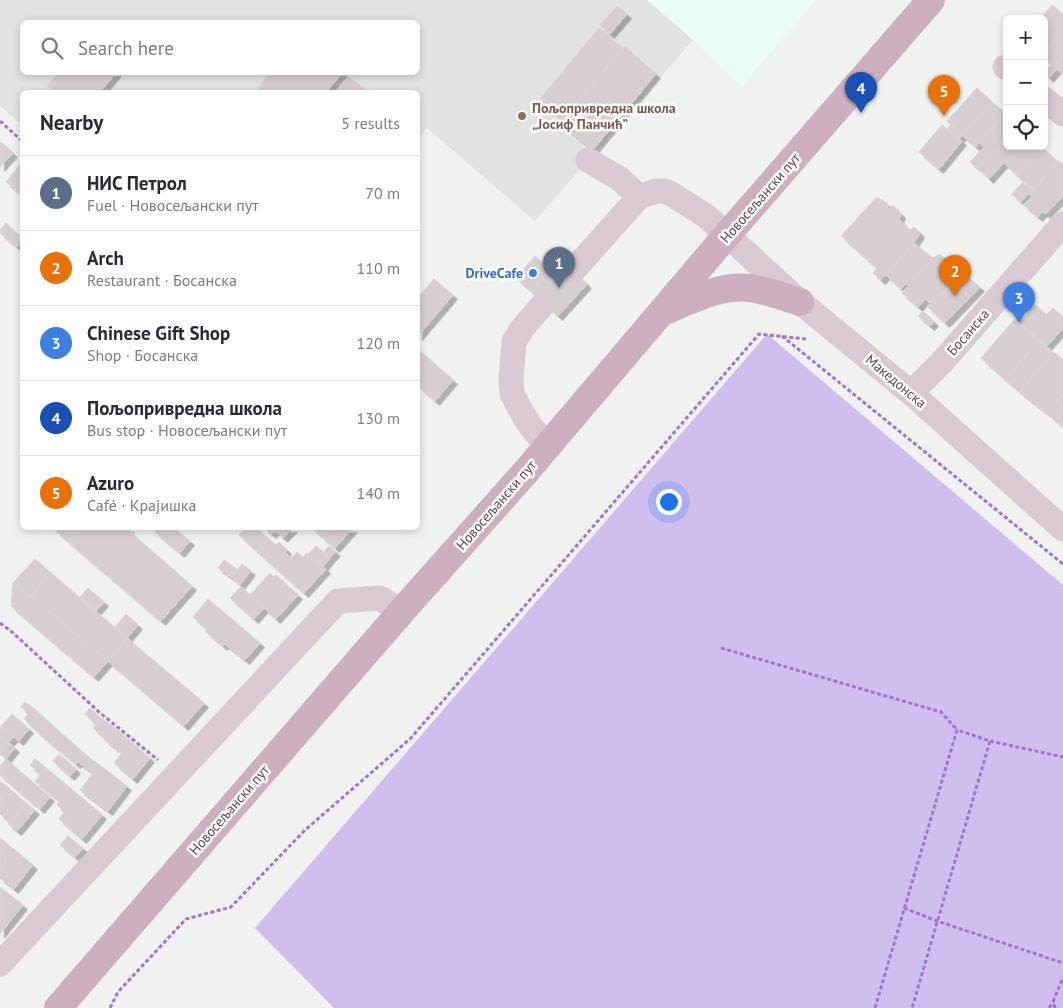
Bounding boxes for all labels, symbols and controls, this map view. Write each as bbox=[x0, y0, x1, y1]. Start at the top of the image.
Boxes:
map controls bbox=[1003, 15, 1048, 150]
button: + bbox=[1003, 15, 1048, 60]
search box bbox=[20, 20, 420, 75]
icon: search bbox=[38, 34, 66, 62]
text: Search here bbox=[78, 36, 174, 60]
button: − bbox=[1003, 60, 1048, 105]
pin: 4 bbox=[845, 72, 877, 113]
pin: 5 bbox=[928, 75, 960, 116]
place label: Пољопривредна школа „Јосиф Панчић” bbox=[532, 99, 676, 133]
button: locate bbox=[1003, 105, 1048, 150]
text: Nearby bbox=[40, 109, 103, 136]
marker: Пољопривредна школа „Јосиф Панчић” bbox=[516, 110, 528, 122]
text: 5 results bbox=[341, 113, 400, 133]
street label: Новосељански пут bbox=[716, 149, 804, 247]
text: НИС Петрол bbox=[87, 171, 187, 195]
text: 1 bbox=[51, 183, 61, 203]
text: 70 m bbox=[365, 183, 400, 203]
text: Fuel · Новосељански пут bbox=[87, 195, 259, 215]
text: Arch bbox=[87, 246, 124, 270]
pin: 1 bbox=[543, 247, 575, 288]
pin: 2 bbox=[939, 255, 971, 296]
text: 2 bbox=[51, 258, 61, 278]
text: 110 m bbox=[357, 258, 400, 278]
place label: DriveCafe bbox=[465, 264, 523, 282]
marker: DriveCafe bbox=[527, 267, 539, 279]
text: Restaurant · Босанска bbox=[87, 270, 237, 290]
pin: 3 bbox=[1003, 282, 1035, 323]
street label: Босанска bbox=[943, 305, 993, 359]
text: Chinese Gift Shop bbox=[87, 321, 230, 345]
text: 3 bbox=[51, 333, 61, 353]
text: 120 m bbox=[357, 333, 400, 353]
text: Shop · Босанска bbox=[87, 345, 198, 365]
street label: Македонска bbox=[862, 350, 930, 412]
text: Пољопривредна школа bbox=[87, 396, 282, 420]
text: 4 bbox=[51, 408, 61, 428]
text: 130 m bbox=[357, 408, 400, 428]
text: Bus stop · Новосељански пут bbox=[87, 420, 287, 440]
street label: Новосељански пут bbox=[452, 456, 540, 554]
text: Azuro bbox=[87, 471, 134, 495]
text: 5 bbox=[51, 483, 61, 503]
text: 140 m bbox=[357, 483, 400, 503]
your location bbox=[656, 489, 682, 515]
text: Café · Крајишка bbox=[87, 495, 196, 515]
street label: Новосељански пут bbox=[185, 761, 273, 859]

